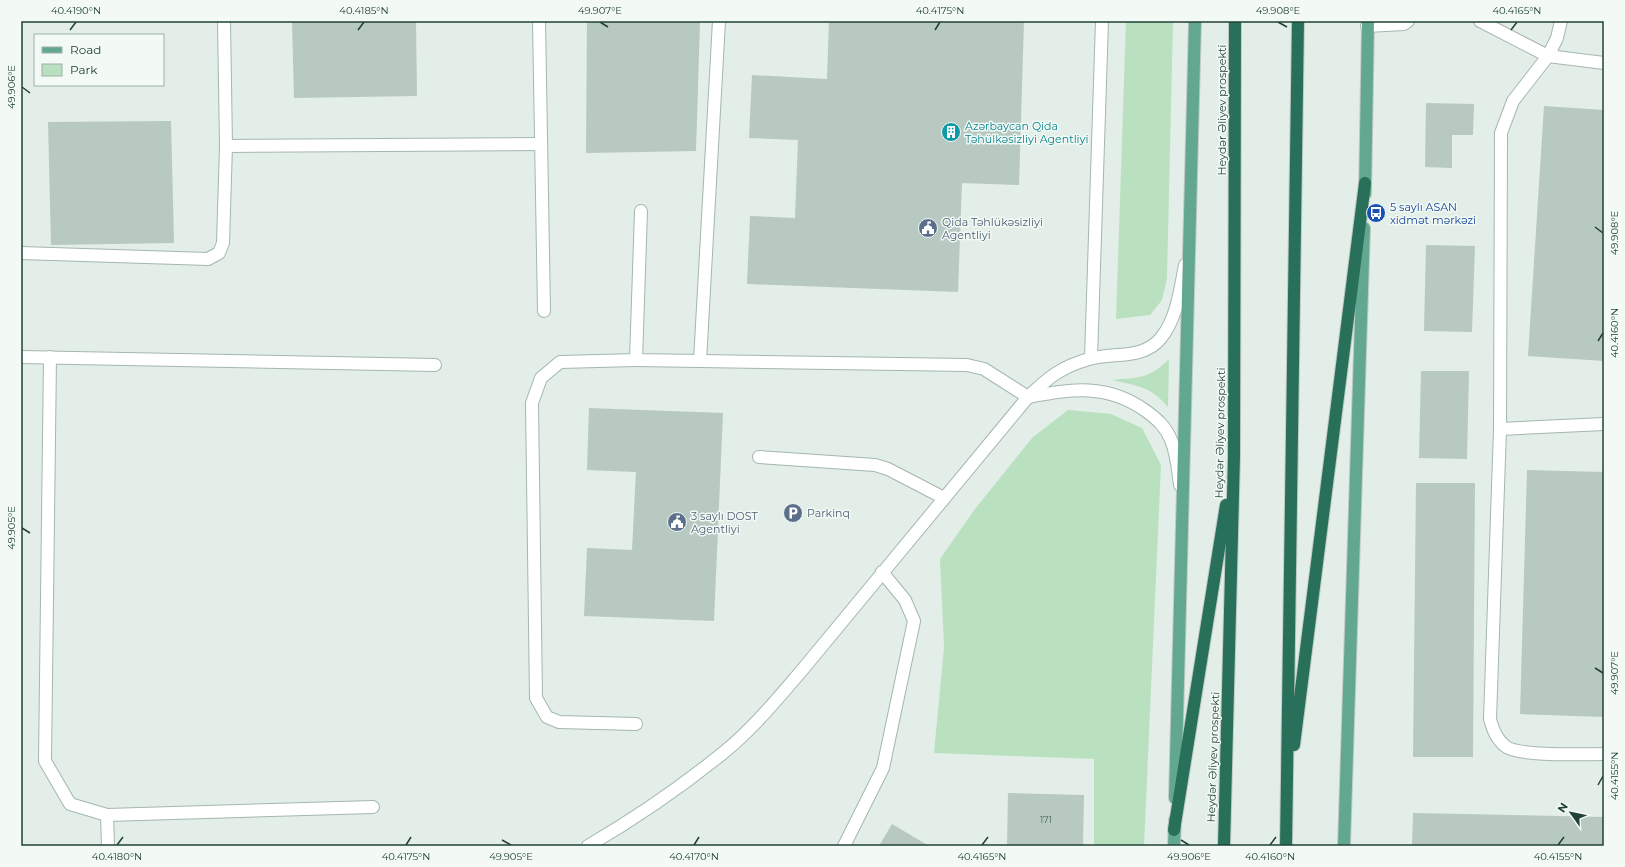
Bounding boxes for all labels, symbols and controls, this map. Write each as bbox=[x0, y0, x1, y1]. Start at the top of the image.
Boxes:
text: 40.4190°N bbox=[51, 4, 101, 17]
text: 40.4185°N bbox=[339, 4, 389, 17]
text: 49.907°E bbox=[578, 4, 622, 17]
text: 40.4175°N bbox=[916, 4, 964, 17]
text: 49.908°E bbox=[1256, 4, 1301, 17]
text: 40.4165°N bbox=[1492, 4, 1542, 17]
legend bbox=[34, 34, 164, 86]
text: Road bbox=[70, 42, 101, 57]
street label: Heydər Əliyev prospekti bbox=[1215, 45, 1229, 175]
text: Park bbox=[70, 62, 98, 77]
text: 49.906°E bbox=[5, 65, 18, 109]
place label: Azərbaycan Qida Təhülkəsizliyi Agentliyi bbox=[965, 119, 1088, 146]
building icon: Azərbaycan Qida Təhülkəsizliyi Agentliyi bbox=[940, 121, 962, 143]
place label: 5 saylı ASAN xidmət mərkəzi bbox=[1390, 200, 1476, 227]
bus stop icon: 5 saylı ASAN xidmət mərkəzi bbox=[1365, 202, 1387, 224]
text: 49.908°E bbox=[1608, 210, 1621, 255]
place label: Qida Təhlükəsizliyi Agentliyi bbox=[942, 215, 1043, 242]
public building icon: Qida Təhlükəsizliyi Agentliyi bbox=[917, 217, 939, 239]
text: 40.4160°N bbox=[1608, 308, 1621, 358]
street label: Heydər Əliyev prospekti bbox=[1212, 367, 1228, 499]
parking icon: Parkinq bbox=[782, 502, 804, 524]
text: 49.905°E bbox=[5, 506, 18, 550]
place label: Parkinq bbox=[807, 506, 850, 520]
place label: 3 saylı DOST Agentliyi bbox=[691, 509, 758, 536]
public building icon: 3 saylı DOST Agentliyi bbox=[666, 511, 688, 533]
text: 49.907°E bbox=[1608, 651, 1621, 695]
street label: Heydər Əliyev prospekti bbox=[1204, 691, 1222, 823]
text: 40.4155°N bbox=[1608, 752, 1621, 800]
north arrow bbox=[1551, 793, 1591, 833]
text: N bbox=[1554, 800, 1571, 815]
house number: 171 bbox=[1040, 814, 1052, 825]
text: 40.4180°N bbox=[92, 850, 142, 863]
text: 40.4175°N bbox=[382, 850, 430, 863]
text: 49.905°E bbox=[489, 850, 533, 863]
text: 40.4170°N bbox=[669, 850, 719, 863]
text: 40.4165°N bbox=[957, 850, 1007, 863]
text: 49.906°E bbox=[1167, 850, 1211, 863]
text: 40.4160°N bbox=[1245, 850, 1295, 863]
text: 40.4155°N bbox=[1534, 850, 1582, 863]

